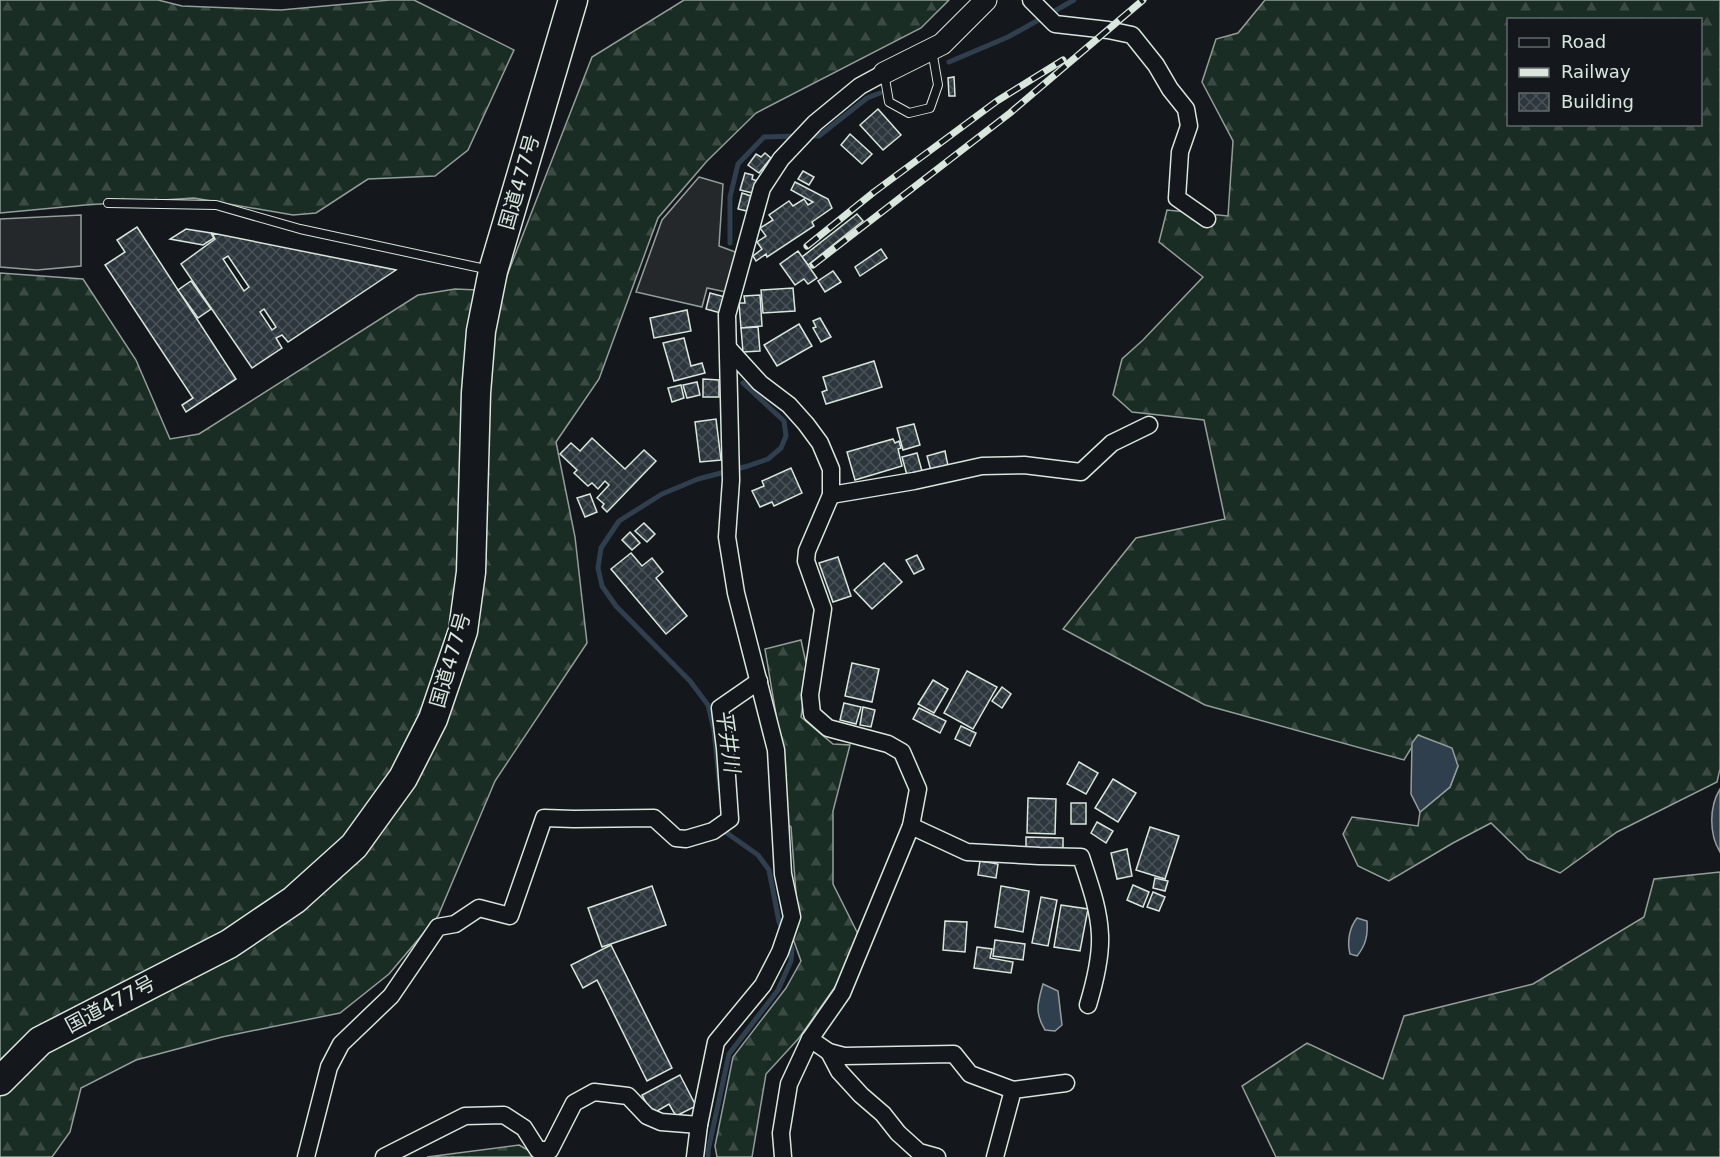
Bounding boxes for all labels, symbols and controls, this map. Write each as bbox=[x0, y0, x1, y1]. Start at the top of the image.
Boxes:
legend bbox=[1507, 18, 1702, 126]
text: Road bbox=[1561, 31, 1606, 52]
text: Railway bbox=[1561, 61, 1631, 82]
text: Building bbox=[1561, 91, 1634, 112]
street label: 国道477号 bbox=[494, 132, 544, 232]
street label: 国道477号 bbox=[425, 610, 475, 710]
water label: 平井川 bbox=[712, 708, 745, 776]
street label: 国道477号 bbox=[61, 970, 159, 1038]

